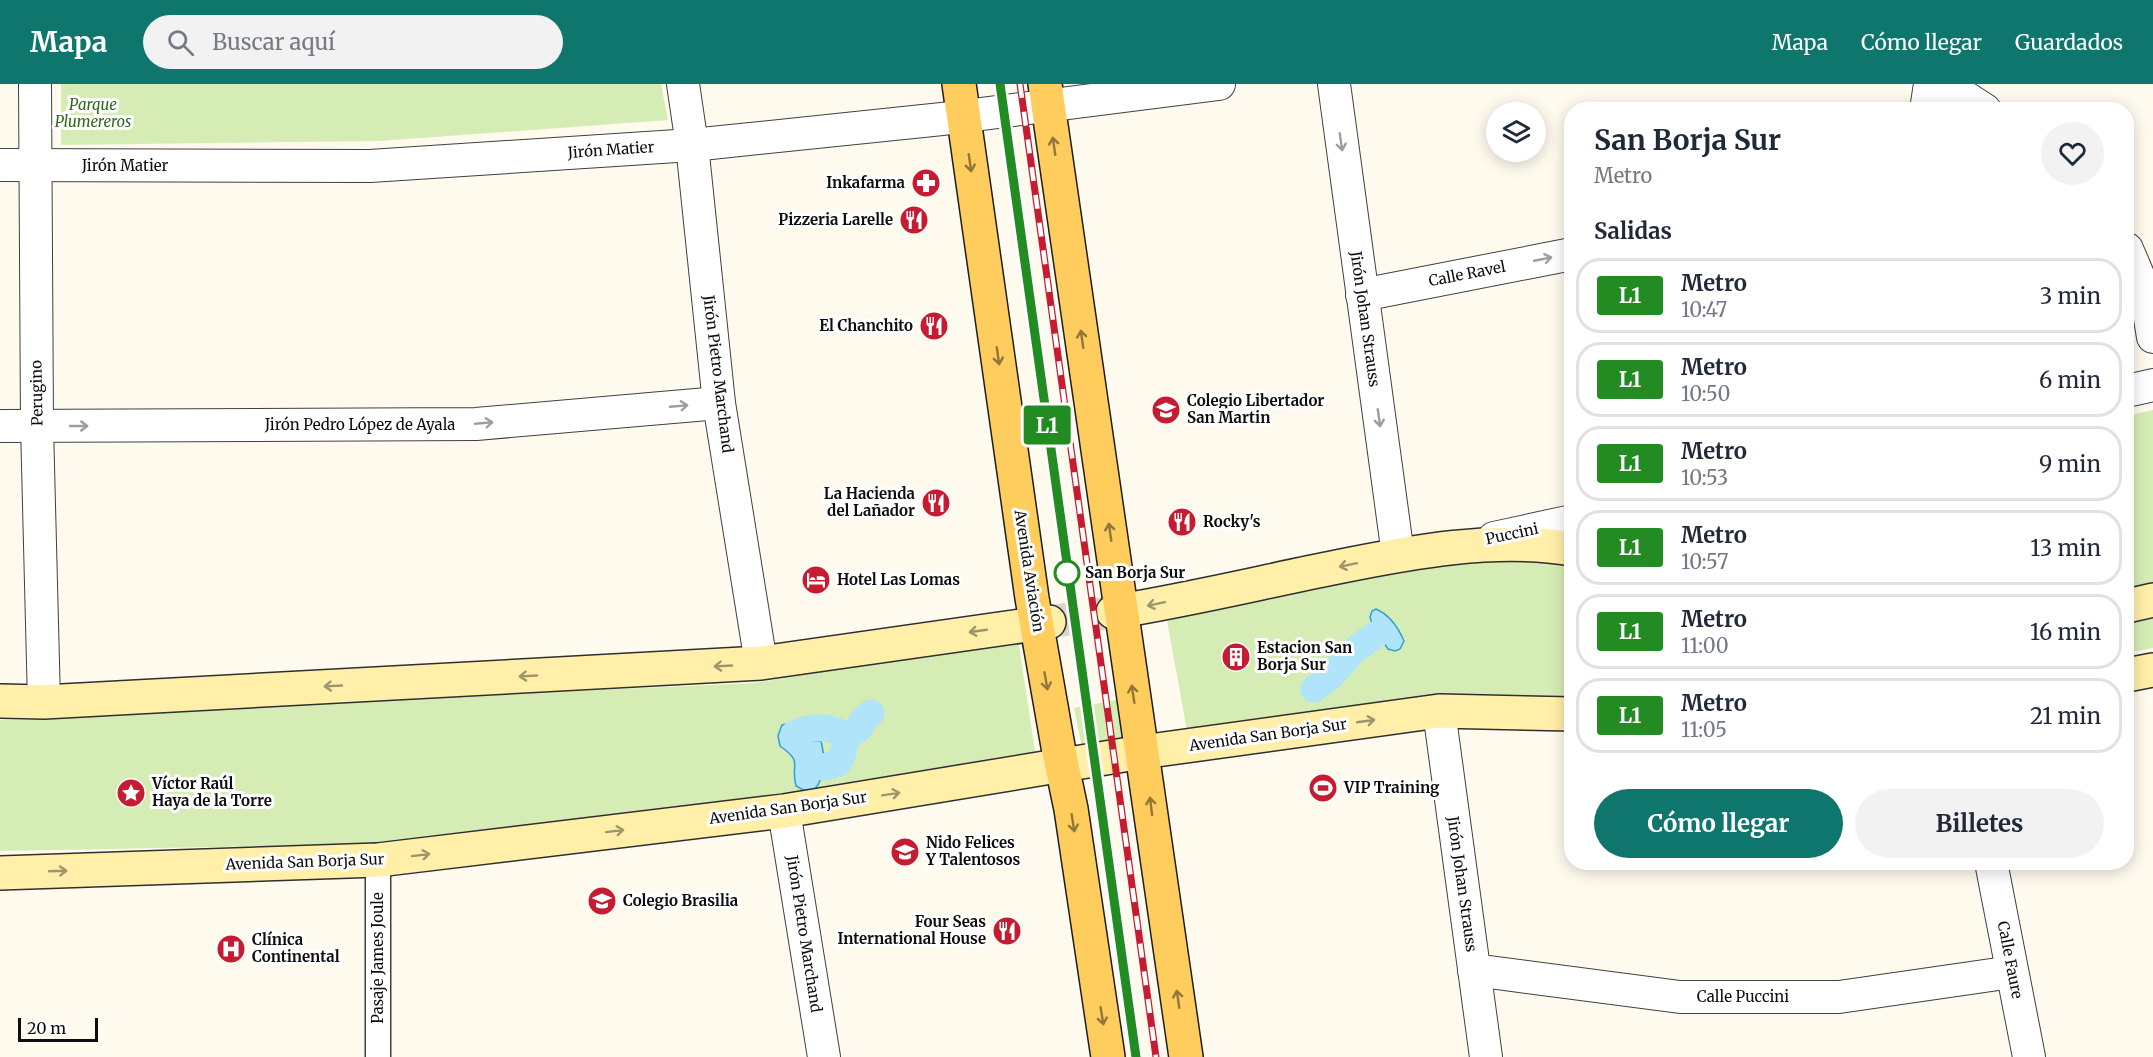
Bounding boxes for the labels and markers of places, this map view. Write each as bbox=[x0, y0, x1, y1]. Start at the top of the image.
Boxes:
pharmacy icon: Inkafarma bbox=[910, 167, 942, 199]
place label: Inkafarma bbox=[826, 173, 906, 192]
restaurant icon: Pizzeria Larelle bbox=[898, 204, 930, 236]
place label: Pizzeria Larelle bbox=[778, 210, 893, 229]
restaurant icon: El Chanchito bbox=[918, 310, 950, 342]
place label: El Chanchito bbox=[819, 316, 913, 335]
place label: Colegio Libertador San Martin bbox=[1187, 391, 1324, 427]
school or university icon: Colegio Libertador San Martin bbox=[1150, 394, 1182, 426]
place label: La Hacienda del Lañador bbox=[824, 484, 916, 520]
restaurant icon: La Hacienda del Lañador bbox=[920, 487, 952, 519]
restaurant icon: Rocky's bbox=[1166, 506, 1198, 538]
place label: Rocky's bbox=[1203, 512, 1261, 531]
marker: San Borja Sur bbox=[1054, 560, 1080, 586]
place label: San Borja Sur bbox=[1085, 563, 1185, 582]
hotel icon: Hotel Las Lomas bbox=[800, 564, 832, 596]
place label: Hotel Las Lomas bbox=[837, 570, 960, 589]
place label: Estacion San Borja Sur bbox=[1257, 638, 1352, 674]
building icon: Estacion San Borja Sur bbox=[1220, 641, 1252, 673]
sports icon: VIP Training bbox=[1307, 772, 1339, 804]
place label: Víctor Raúl Haya de la Torre bbox=[151, 774, 272, 810]
place icon: Víctor Raúl Haya de la Torre bbox=[115, 777, 147, 809]
place label: VIP Training bbox=[1343, 778, 1440, 797]
place label: Nido Felices Y Talentosos bbox=[925, 833, 1020, 869]
school or university icon: Nido Felices Y Talentosos bbox=[889, 836, 921, 868]
school or university icon: Colegio Brasilia bbox=[586, 885, 618, 917]
place label: Colegio Brasilia bbox=[623, 891, 739, 910]
place label: Four Seas International House bbox=[837, 912, 986, 948]
restaurant icon: Four Seas International House bbox=[991, 915, 1023, 947]
place label: Clínica Continental bbox=[252, 930, 340, 966]
hospital icon: Clínica Continental bbox=[215, 933, 247, 965]

